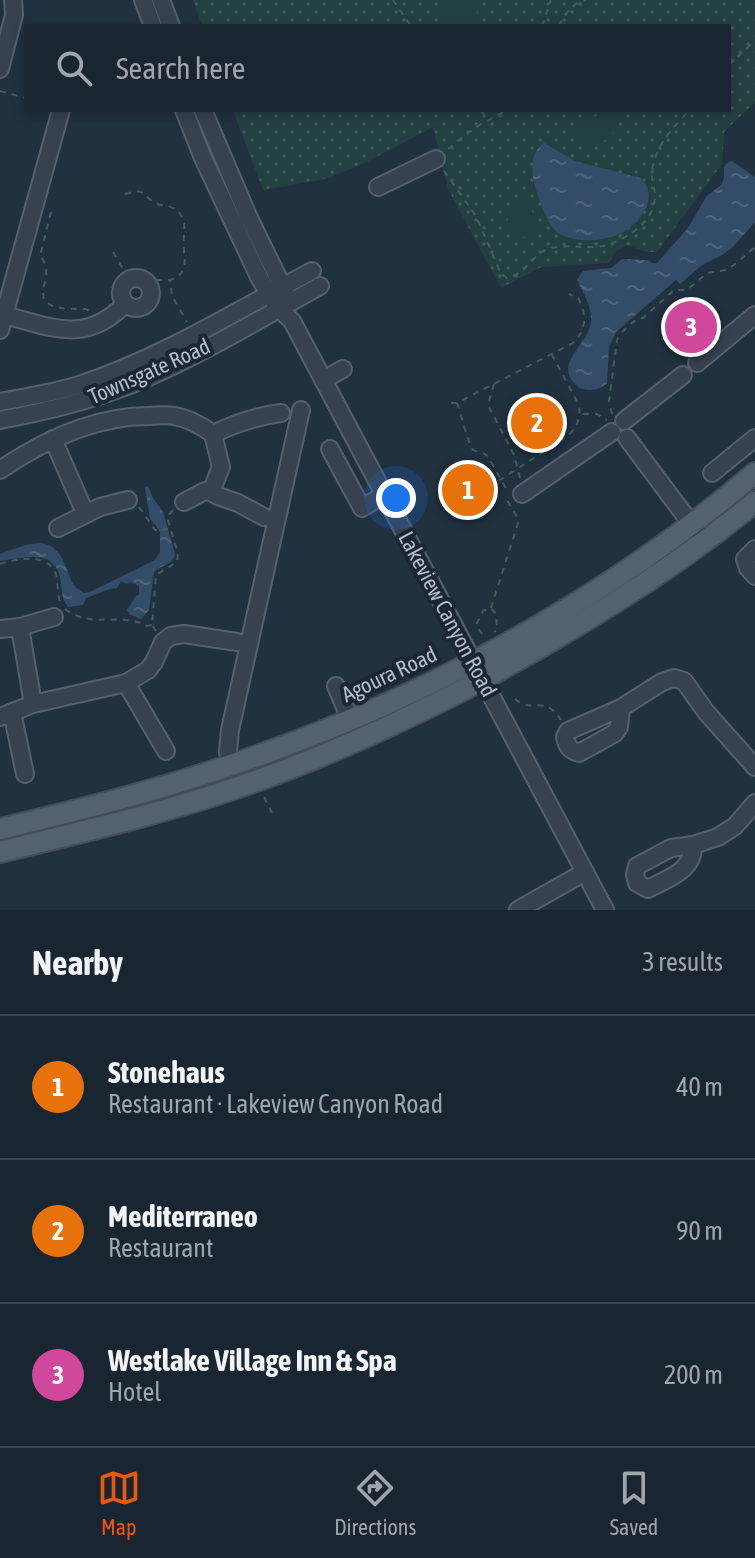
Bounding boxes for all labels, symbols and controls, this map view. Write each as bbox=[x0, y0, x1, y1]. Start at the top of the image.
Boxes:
search box bbox=[24, 24, 731, 112]
icon: search bbox=[52, 46, 96, 90]
text: Search here bbox=[116, 51, 245, 85]
pin: 3 bbox=[665, 297, 717, 357]
street label: Townsgate Road bbox=[84, 333, 214, 409]
pin: 2 bbox=[511, 393, 563, 453]
pin: 1 bbox=[442, 460, 494, 520]
your location bbox=[376, 478, 416, 518]
street label: Lakeview Canyon Road bbox=[393, 527, 503, 701]
street label: Agoura Road bbox=[337, 641, 441, 707]
text: Nearby bbox=[32, 943, 123, 982]
text: 3 results bbox=[642, 947, 723, 977]
text: Stonehaus bbox=[108, 1055, 225, 1089]
text: 1 bbox=[52, 1072, 64, 1102]
text: 40 m bbox=[676, 1072, 723, 1102]
text: Restaurant · Lakeview Canyon Road bbox=[108, 1089, 443, 1119]
text: Mediterraneo bbox=[108, 1199, 258, 1233]
text: 2 bbox=[52, 1216, 64, 1246]
text: 90 m bbox=[676, 1216, 723, 1246]
text: Restaurant bbox=[108, 1233, 213, 1263]
text: Westlake Village Inn & Spa bbox=[108, 1343, 397, 1377]
text: 3 bbox=[52, 1360, 64, 1390]
text: 200 m bbox=[664, 1360, 723, 1390]
text: Hotel bbox=[108, 1377, 161, 1407]
tab: Map bbox=[97, 1466, 141, 1540]
tab: Directions bbox=[334, 1466, 416, 1540]
tab: Saved bbox=[610, 1466, 658, 1540]

